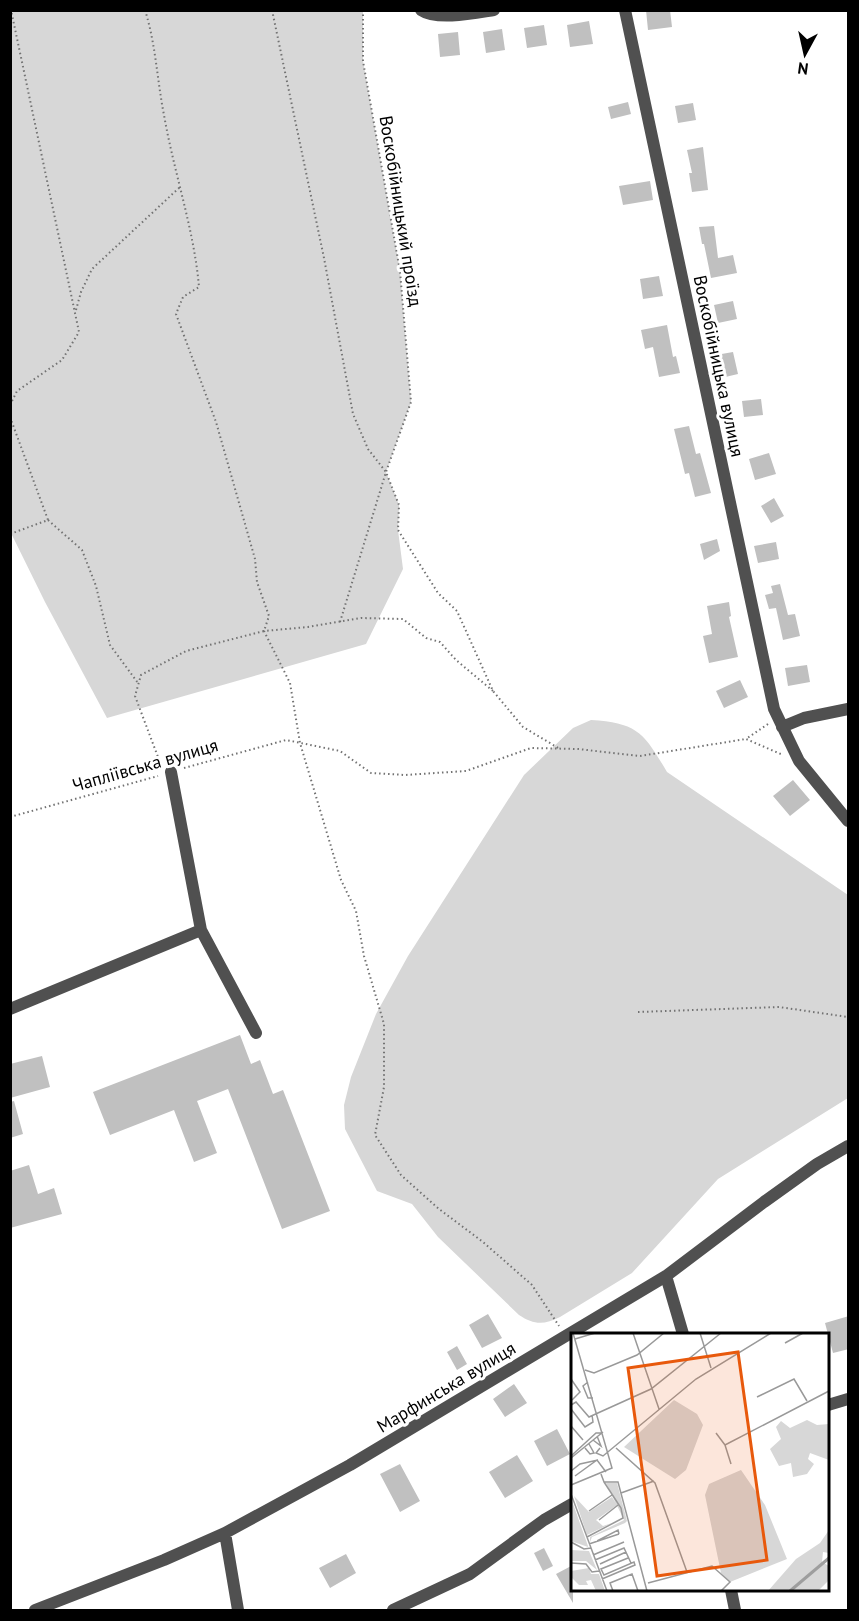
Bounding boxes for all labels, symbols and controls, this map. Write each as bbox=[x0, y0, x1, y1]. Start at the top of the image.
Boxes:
north arrow bbox=[775, 24, 835, 84]
text: N bbox=[796, 58, 810, 79]
street label: Воскобійницький проїзд bbox=[375, 114, 428, 308]
street label: Воскобійницька вулиця bbox=[689, 273, 749, 459]
street label: Чапліївська вулиця bbox=[69, 733, 221, 797]
inset map bbox=[571, 1333, 829, 1591]
street label: Марфинська вулиця bbox=[372, 1336, 520, 1438]

